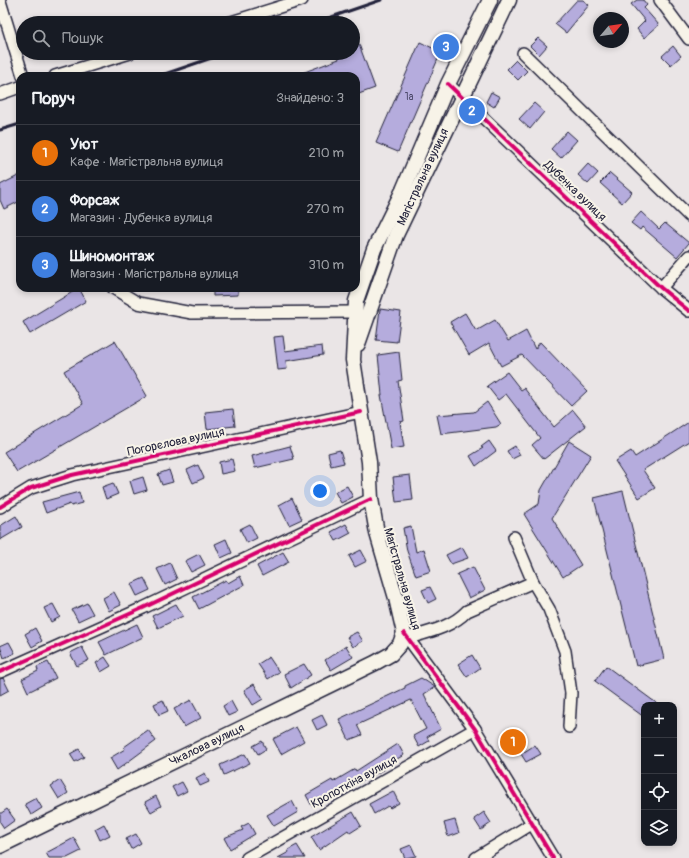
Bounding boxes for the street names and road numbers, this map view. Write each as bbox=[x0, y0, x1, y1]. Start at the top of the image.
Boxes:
street label: Магістральна вулиця bbox=[394, 126, 452, 228]
street label: Дубенка вулиця bbox=[540, 157, 610, 225]
street label: Погорєлова вулиця bbox=[126, 424, 226, 460]
street label: Магістральна вулиця bbox=[380, 526, 424, 632]
street label: Чкалова вулиця bbox=[167, 720, 247, 770]
street label: Кропоткіна вулиця bbox=[308, 752, 400, 812]

